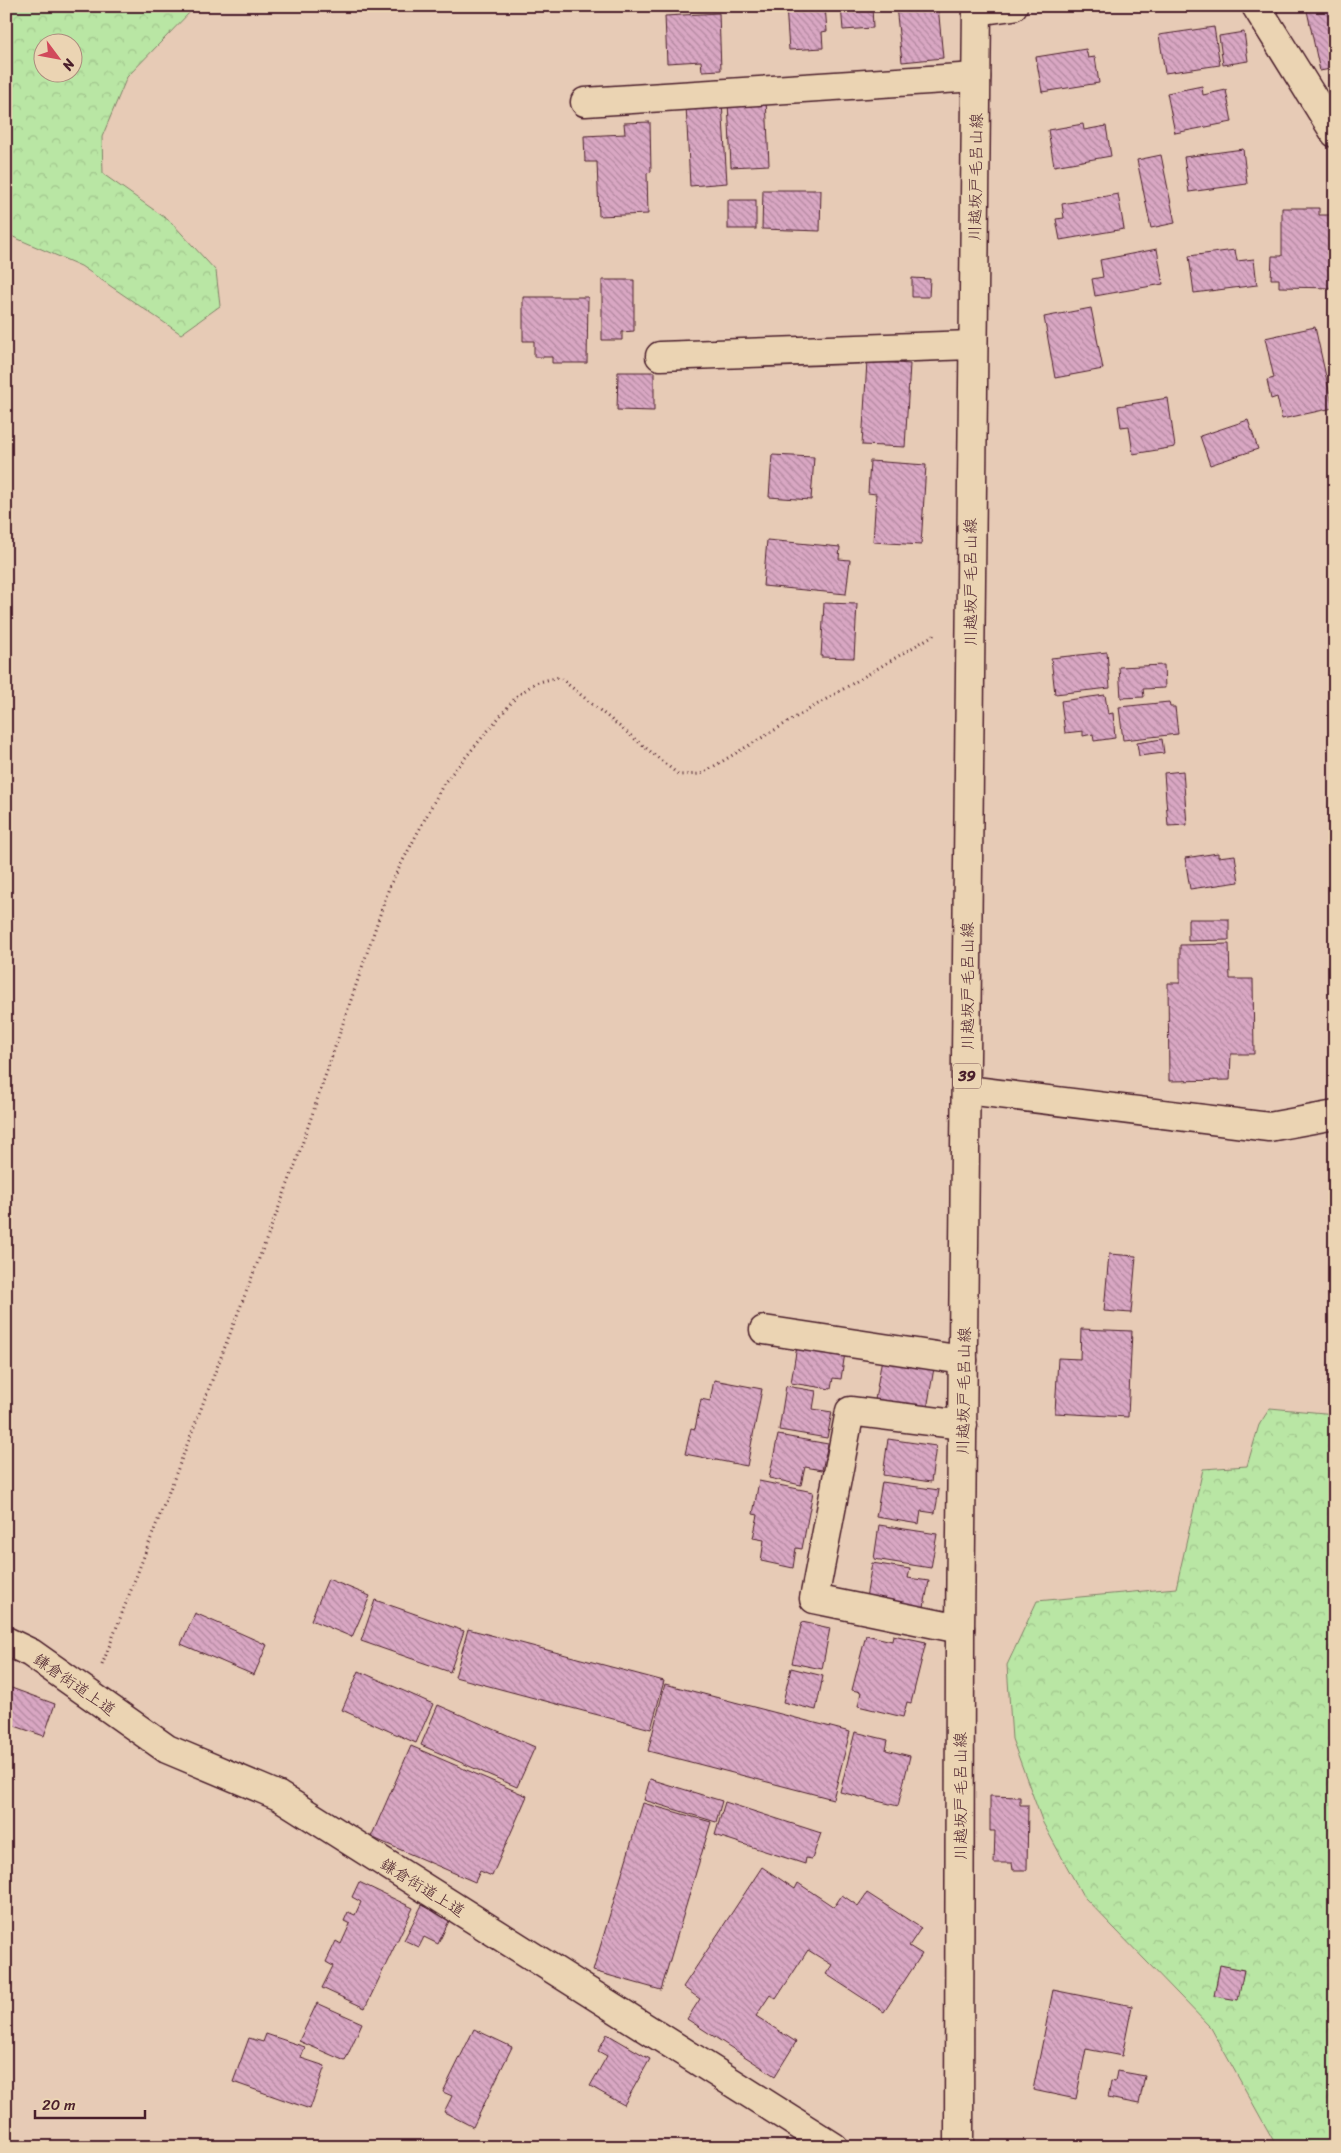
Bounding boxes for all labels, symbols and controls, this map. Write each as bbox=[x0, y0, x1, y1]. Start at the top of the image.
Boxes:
north arrow bbox=[32, 32, 82, 82]
text: N bbox=[55, 53, 82, 76]
street label: 川越坂戸毛呂山線 bbox=[960, 113, 991, 241]
street label: 川越坂戸毛呂山線 bbox=[956, 518, 985, 646]
street label: 川越坂戸毛呂山線 bbox=[953, 922, 982, 1050]
road number: 39 bbox=[953, 1064, 981, 1088]
street label: 川越坂戸毛呂山線 bbox=[948, 1327, 979, 1455]
street label: 鎌倉街道上道 bbox=[27, 1645, 122, 1724]
street label: 川越坂戸毛呂山線 bbox=[946, 1732, 975, 1860]
street label: 鎌倉街道上道 bbox=[374, 1850, 471, 1925]
scale bar bbox=[35, 2088, 145, 2120]
text: 20 m bbox=[42, 2092, 76, 2118]

